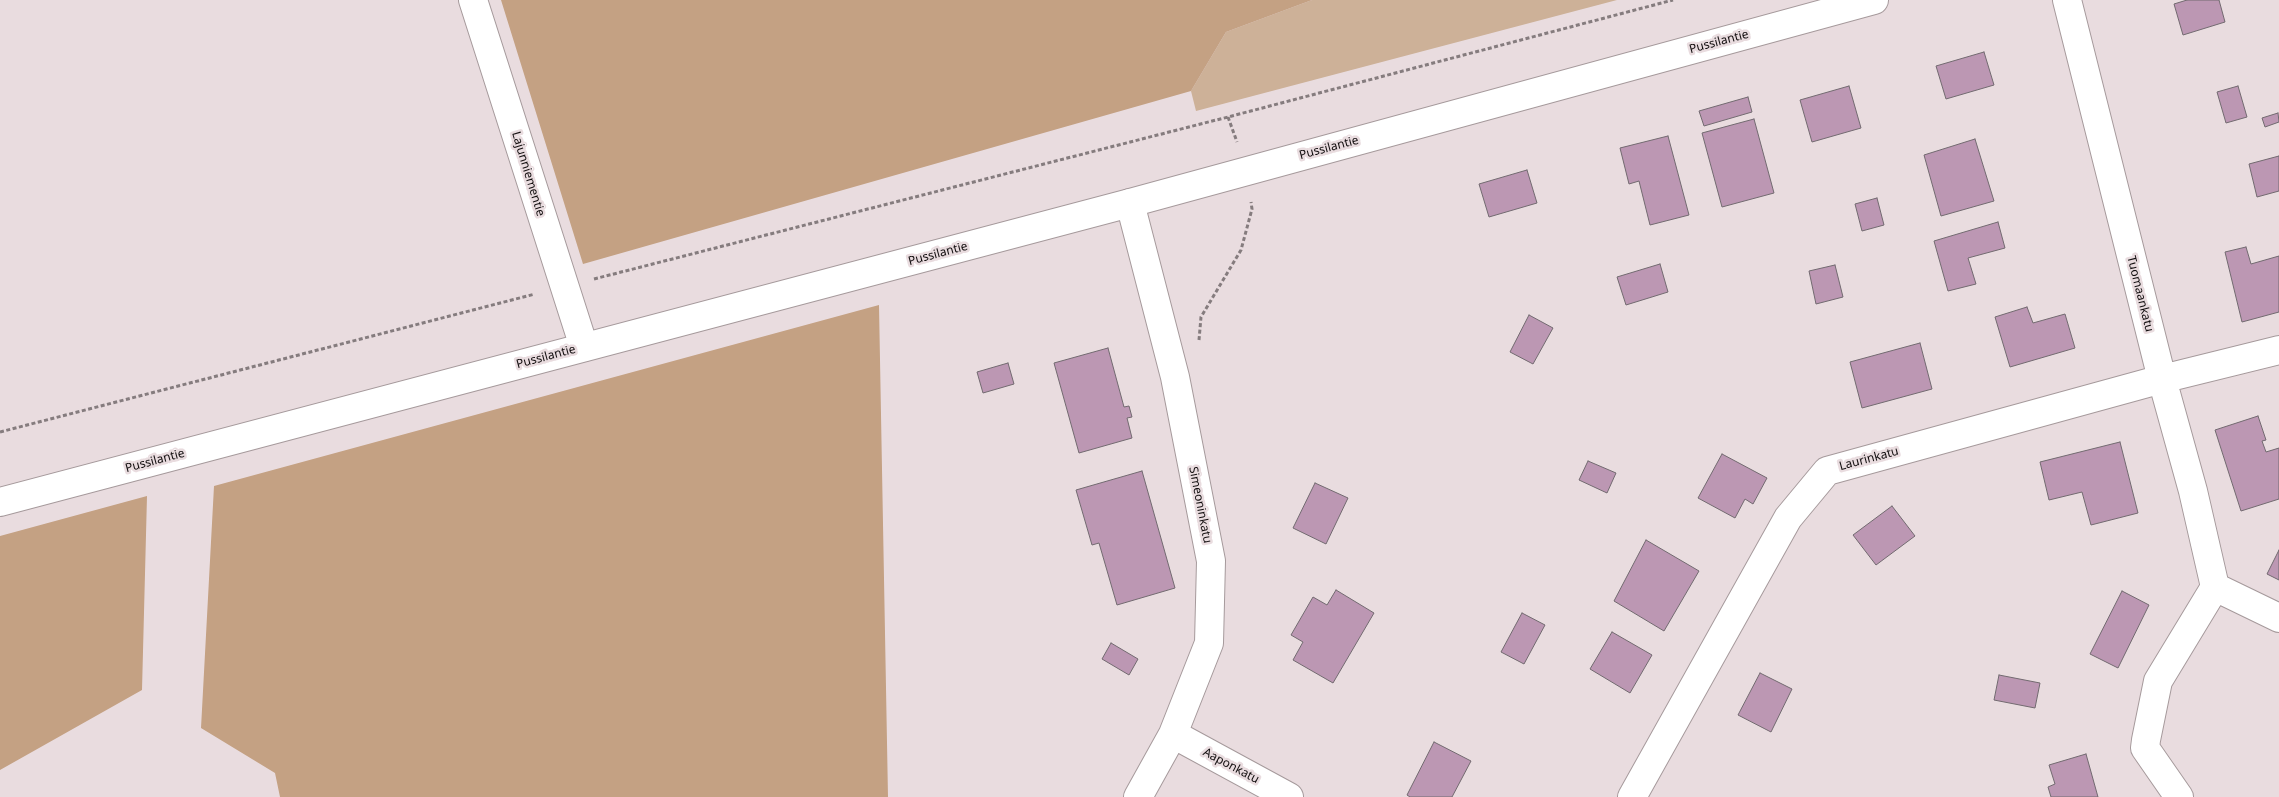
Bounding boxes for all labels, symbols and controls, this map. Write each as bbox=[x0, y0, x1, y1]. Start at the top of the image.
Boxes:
street label: Pussilantie bbox=[1688, 27, 1750, 57]
street label: Lajunniementie bbox=[508, 130, 548, 218]
street label: Pussilantie bbox=[1298, 133, 1360, 163]
street label: Pussilantie bbox=[907, 239, 969, 269]
street label: Tuomaankatu bbox=[2124, 255, 2156, 333]
street label: Pussilantie bbox=[515, 342, 577, 372]
street label: Laurinkatu bbox=[1838, 444, 1900, 474]
street label: Pussilantie bbox=[124, 446, 186, 476]
street label: Simeoninkatu bbox=[1186, 465, 1214, 545]
street label: Aaponkatu bbox=[1201, 745, 1261, 787]

